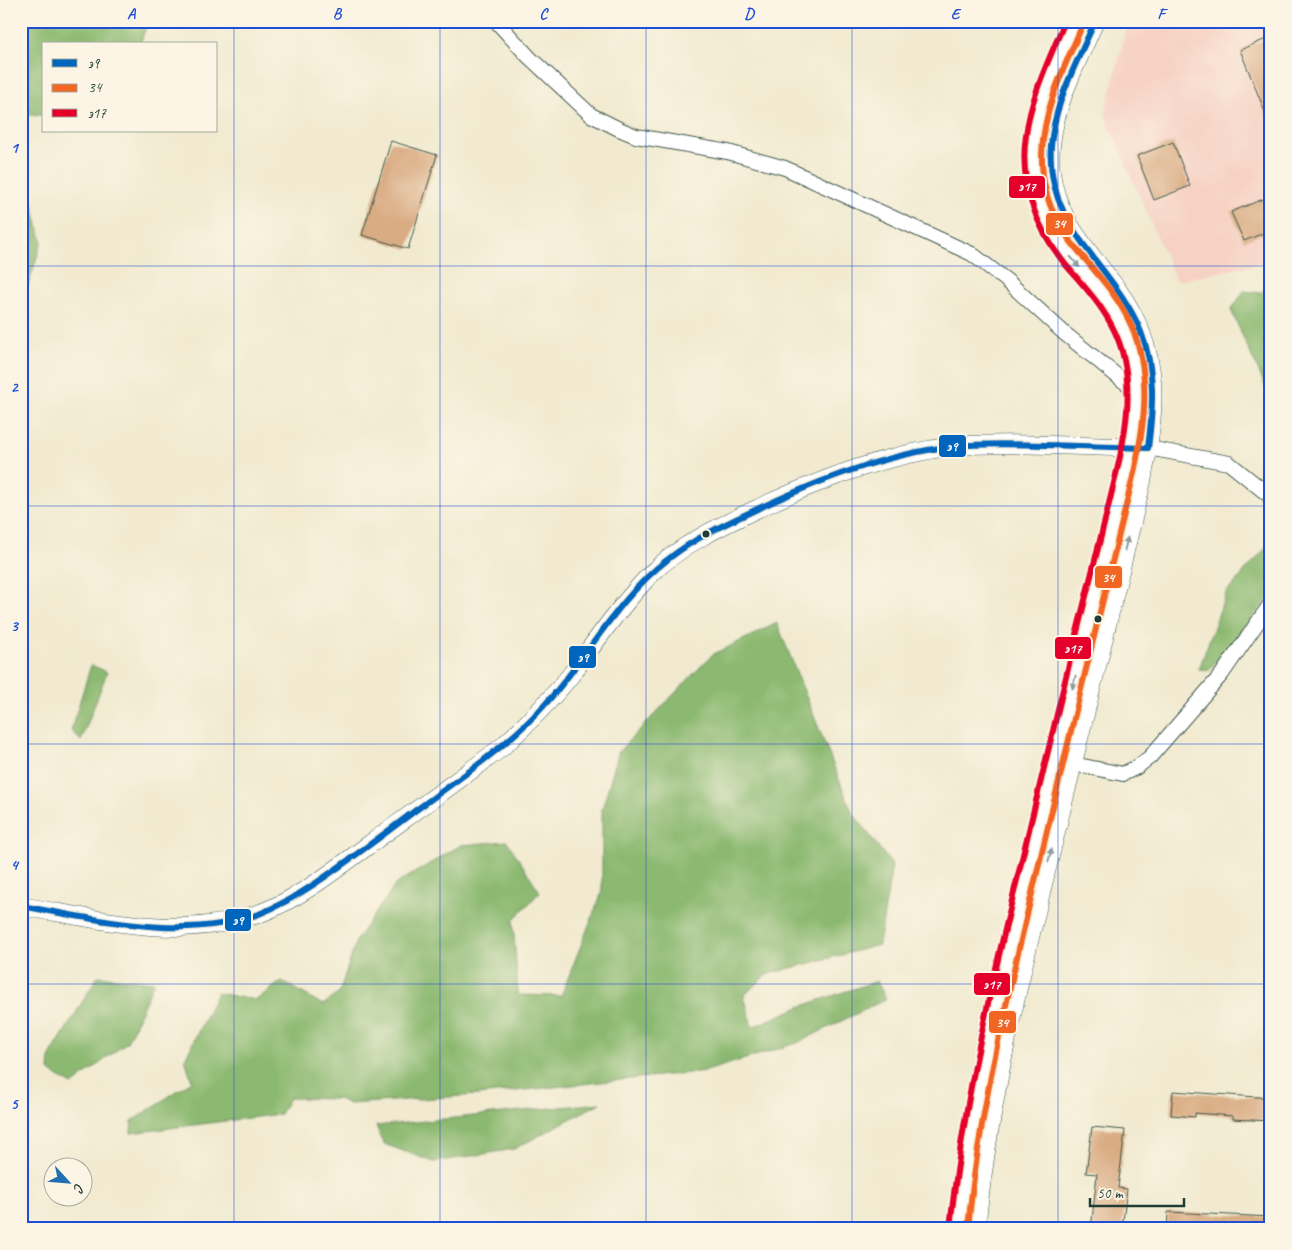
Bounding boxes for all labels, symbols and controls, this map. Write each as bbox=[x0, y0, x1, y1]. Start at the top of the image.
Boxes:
text: A bbox=[127, 4, 137, 24]
text: B bbox=[333, 4, 343, 24]
text: C bbox=[539, 4, 549, 24]
text: D bbox=[744, 4, 755, 24]
text: E bbox=[951, 4, 962, 24]
text: F bbox=[1157, 4, 1168, 24]
legend bbox=[42, 42, 218, 132]
text: э9 bbox=[88, 54, 101, 73]
text: 34 bbox=[88, 78, 103, 97]
text: э17 bbox=[88, 104, 107, 123]
text: 1 bbox=[10, 138, 19, 158]
line badge: э17 bbox=[1008, 175, 1046, 199]
text: э17 bbox=[1018, 178, 1037, 195]
line badge: 34 bbox=[1045, 212, 1074, 236]
text: 34 bbox=[1053, 215, 1067, 232]
one-way arrow bbox=[1070, 255, 1081, 268]
text: 2 bbox=[10, 377, 19, 397]
line badge: э9 bbox=[938, 434, 967, 458]
text: э9 bbox=[947, 438, 959, 455]
unlabelled marker bbox=[701, 529, 711, 539]
one-way arrow bbox=[1122, 537, 1130, 552]
line badge: 34 bbox=[1094, 565, 1123, 589]
text: 34 bbox=[1102, 569, 1116, 586]
unlabelled marker bbox=[1093, 614, 1103, 624]
text: 3 bbox=[10, 616, 19, 636]
line badge: э17 bbox=[1054, 636, 1092, 660]
text: э17 bbox=[1064, 640, 1083, 657]
line badge: э9 bbox=[568, 645, 597, 669]
text: э9 bbox=[578, 649, 590, 666]
one-way arrow bbox=[1070, 675, 1078, 690]
one-way arrow bbox=[1046, 848, 1054, 863]
text: 4 bbox=[10, 855, 19, 875]
line badge: э9 bbox=[224, 908, 252, 932]
text: э9 bbox=[233, 912, 245, 929]
line badge: э17 bbox=[973, 972, 1011, 996]
text: э17 bbox=[983, 976, 1002, 993]
line badge: 34 bbox=[988, 1010, 1017, 1034]
text: 34 bbox=[996, 1014, 1010, 1031]
text: 5 bbox=[11, 1094, 20, 1114]
north arrow bbox=[42, 1158, 92, 1208]
scale bar bbox=[1090, 1175, 1183, 1207]
text: С bbox=[69, 1181, 88, 1196]
text: 50 m bbox=[1097, 1184, 1124, 1203]

